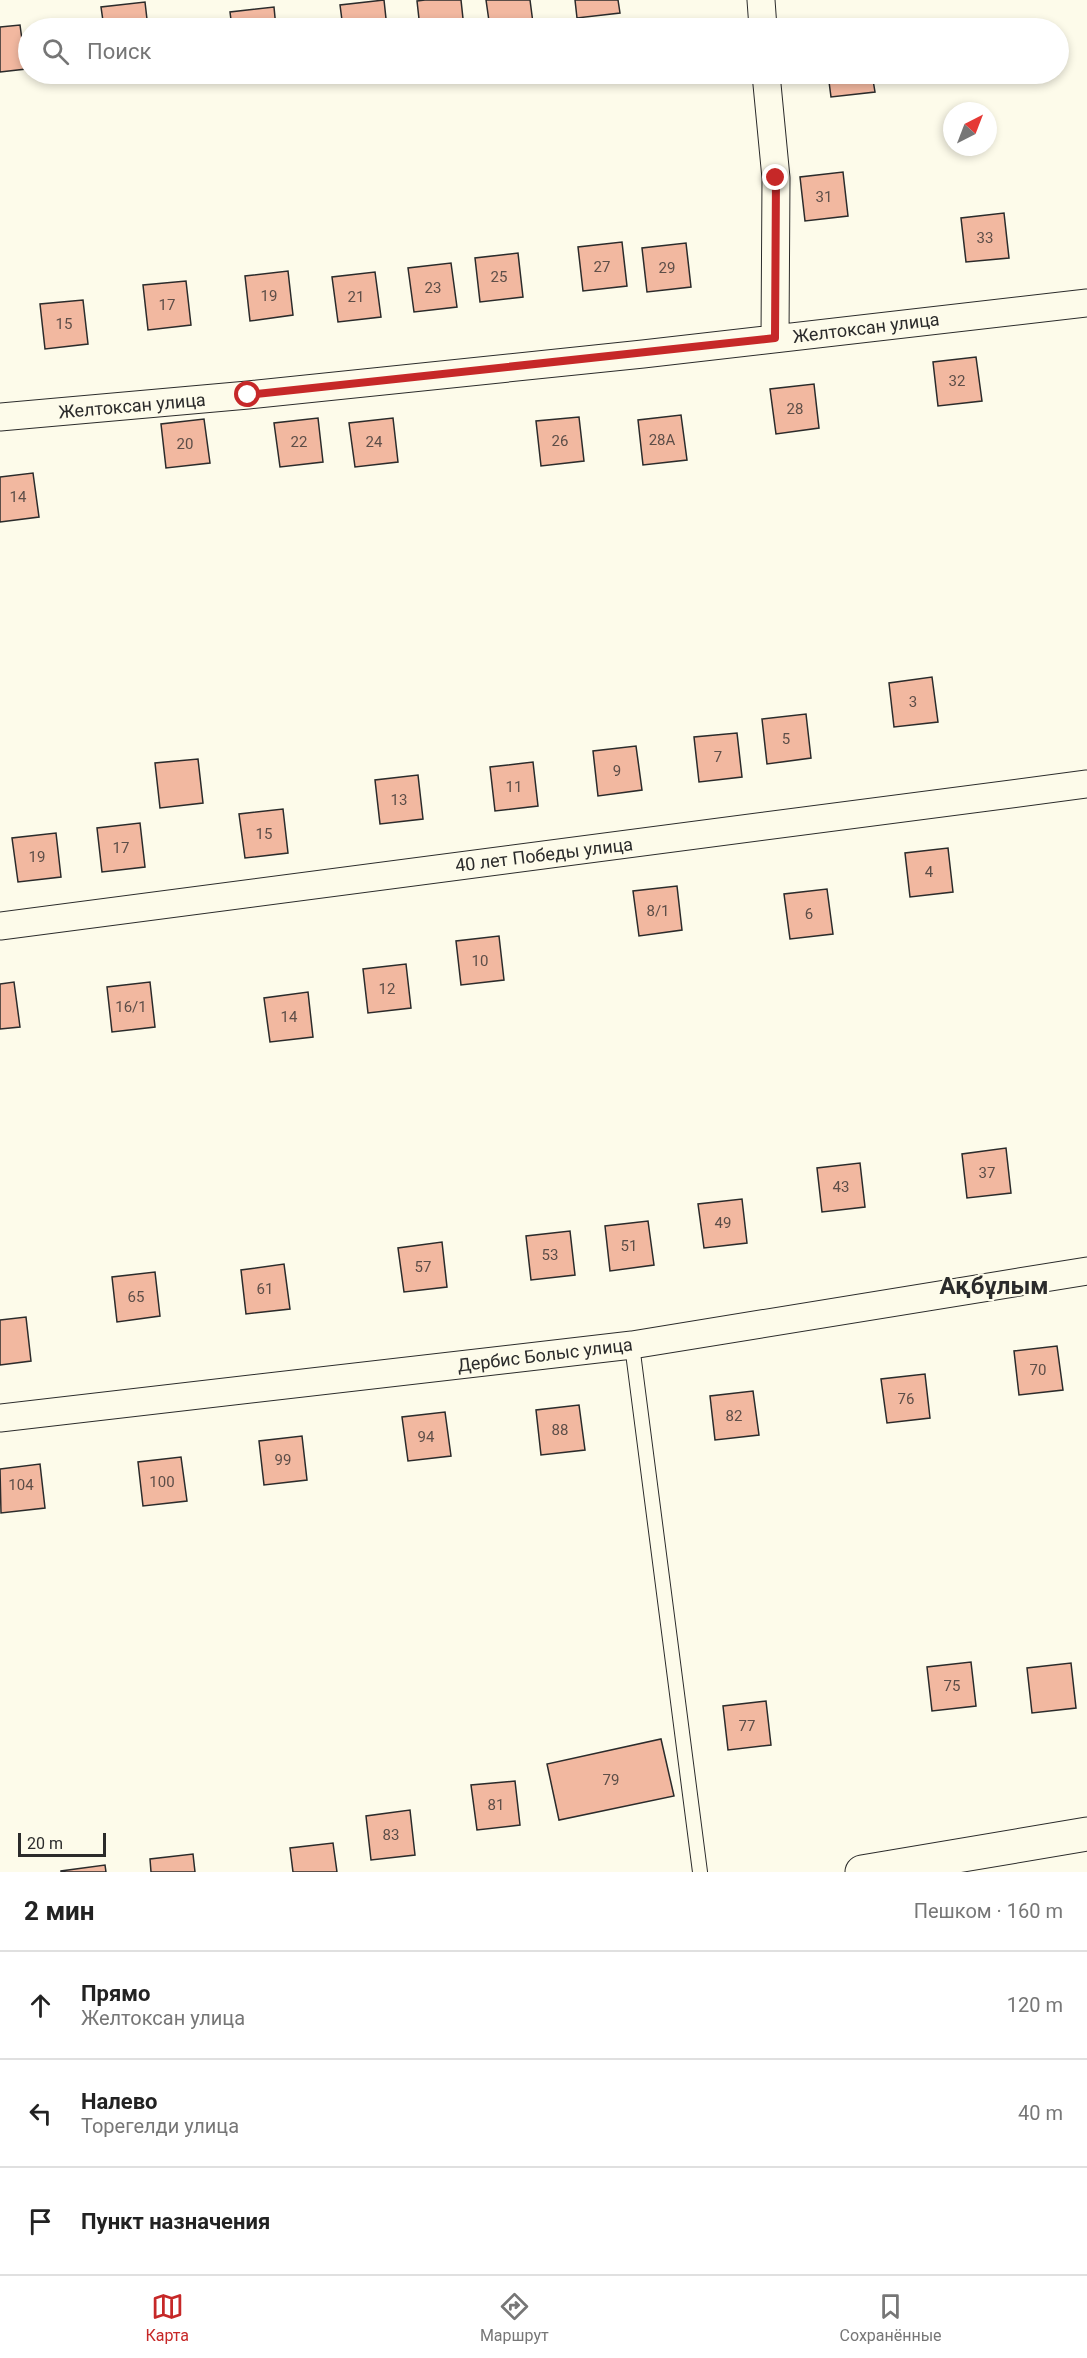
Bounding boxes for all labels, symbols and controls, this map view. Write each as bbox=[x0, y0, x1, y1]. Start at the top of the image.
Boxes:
search box bbox=[18, 18, 1069, 84]
icon: search bbox=[39, 35, 72, 68]
text: Поиск bbox=[87, 39, 151, 64]
north arrow bbox=[943, 102, 997, 156]
route end bbox=[762, 164, 788, 190]
house number: 31 bbox=[816, 188, 832, 206]
house number: 33 bbox=[977, 229, 993, 247]
house number: 27 bbox=[594, 258, 610, 276]
house number: 29 bbox=[659, 259, 675, 277]
house number: 25 bbox=[491, 268, 507, 286]
house number: 23 bbox=[425, 279, 441, 297]
house number: 19 bbox=[261, 287, 277, 305]
house number: 21 bbox=[348, 288, 364, 306]
house number: 17 bbox=[159, 296, 175, 314]
street label: Желтоксан улица bbox=[791, 308, 941, 347]
house number: 15 bbox=[56, 315, 72, 333]
house number: 32 bbox=[949, 372, 965, 390]
route start bbox=[234, 381, 260, 407]
street label: Желтоксан улица bbox=[57, 389, 206, 422]
house number: 28 bbox=[787, 400, 803, 418]
house number: 28А bbox=[649, 431, 676, 449]
house number: 26 bbox=[552, 432, 568, 450]
house number: 22 bbox=[291, 433, 307, 451]
house number: 24 bbox=[366, 433, 383, 451]
house number: 20 bbox=[177, 435, 193, 453]
house number: 14 bbox=[10, 488, 27, 506]
house number: 3 bbox=[909, 693, 917, 711]
house number: 5 bbox=[782, 730, 790, 748]
house number: 7 bbox=[714, 748, 722, 766]
house number: 9 bbox=[613, 762, 621, 780]
house number: 11 bbox=[506, 778, 522, 796]
house number: 13 bbox=[391, 791, 407, 809]
house number: 15 bbox=[256, 825, 272, 843]
street label: 40 лет Победы улица bbox=[454, 833, 634, 876]
house number: 17 bbox=[113, 839, 129, 857]
house number: 19 bbox=[29, 848, 45, 866]
house number: 4 bbox=[925, 863, 934, 881]
house number: 8/1 bbox=[646, 902, 670, 920]
house number: 6 bbox=[805, 905, 813, 923]
house number: 10 bbox=[472, 952, 488, 970]
house number: 12 bbox=[379, 980, 395, 998]
house number: 16/1 bbox=[115, 998, 147, 1016]
house number: 14 bbox=[281, 1008, 298, 1026]
house number: 37 bbox=[979, 1164, 995, 1182]
house number: 43 bbox=[833, 1178, 849, 1196]
house number: 49 bbox=[715, 1214, 731, 1232]
house number: 51 bbox=[621, 1237, 637, 1255]
house number: 53 bbox=[542, 1246, 558, 1264]
house number: 57 bbox=[415, 1258, 431, 1276]
district label: Ақбұлым bbox=[940, 1272, 1049, 1300]
house number: 61 bbox=[257, 1280, 273, 1298]
house number: 65 bbox=[128, 1288, 144, 1306]
street label: Дербис Болыс улица bbox=[456, 1333, 634, 1376]
house number: 70 bbox=[1030, 1361, 1046, 1379]
house number: 76 bbox=[898, 1390, 914, 1408]
house number: 82 bbox=[726, 1407, 742, 1425]
house number: 88 bbox=[552, 1421, 568, 1439]
house number: 94 bbox=[418, 1428, 435, 1446]
house number: 99 bbox=[275, 1451, 291, 1469]
house number: 100 bbox=[149, 1473, 175, 1491]
house number: 104 bbox=[8, 1476, 34, 1494]
house number: 75 bbox=[944, 1677, 960, 1695]
house number: 77 bbox=[739, 1717, 755, 1735]
house number: 79 bbox=[603, 1771, 619, 1789]
house number: 81 bbox=[488, 1796, 504, 1814]
house number: 83 bbox=[383, 1826, 399, 1844]
scale bar bbox=[18, 1830, 106, 1858]
text: 20 m bbox=[27, 1834, 63, 1853]
text: 2 мин bbox=[24, 1896, 95, 1926]
text: Пешком · 160 m bbox=[914, 1899, 1063, 1923]
text: Прямо bbox=[81, 1981, 150, 2006]
icon: ahead bbox=[24, 1989, 57, 2022]
text: 120 m bbox=[1007, 1993, 1063, 2017]
text: Желтоксан улица bbox=[81, 2006, 245, 2030]
text: Налево bbox=[81, 2089, 158, 2114]
icon: left bbox=[24, 2097, 57, 2130]
text: 40 m bbox=[1018, 2101, 1063, 2125]
text: Торегелди улица bbox=[81, 2114, 239, 2138]
icon: arrive bbox=[24, 2205, 57, 2238]
text: Пункт назначения bbox=[81, 2209, 270, 2234]
tab: Карта bbox=[145, 2290, 189, 2345]
tab: Маршрут bbox=[480, 2290, 549, 2345]
tab: Сохранённые bbox=[840, 2290, 942, 2345]

